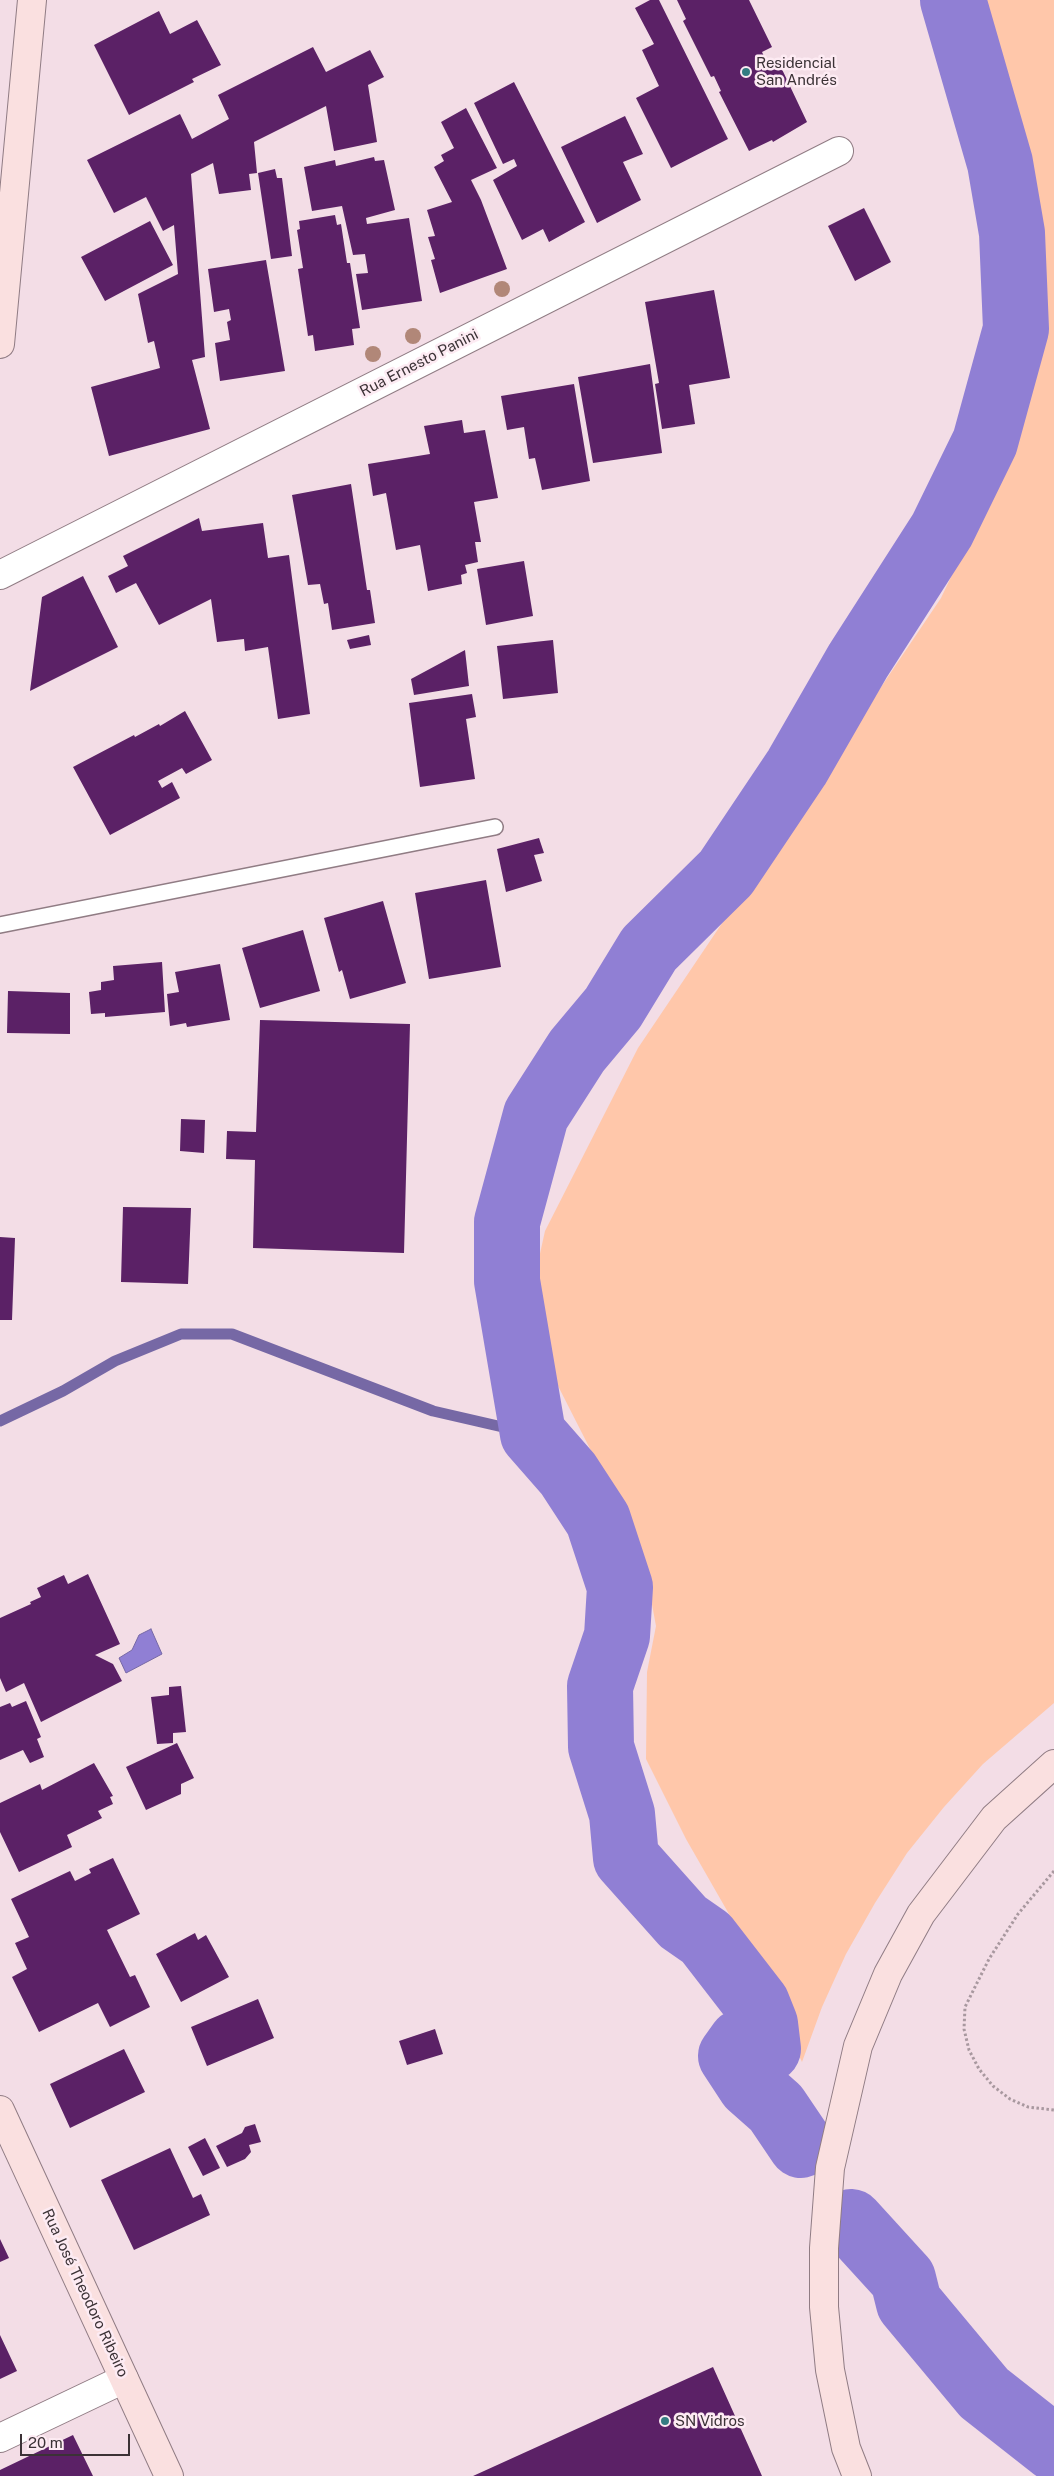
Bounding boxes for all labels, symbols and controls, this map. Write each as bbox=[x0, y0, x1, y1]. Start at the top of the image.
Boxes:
place label: Residencial San Andrés bbox=[756, 54, 837, 89]
marker: Residencial San Andrés bbox=[740, 66, 752, 78]
street label: Rua Ernesto Panini bbox=[357, 325, 481, 401]
street label: Rua José Theodoro Ribeiro bbox=[38, 2206, 132, 2380]
place label: SN Vidros bbox=[675, 2412, 745, 2430]
marker: SN Vidros bbox=[659, 2415, 671, 2427]
scale bar bbox=[22, 2424, 132, 2456]
text: 20 m bbox=[28, 2434, 63, 2451]

